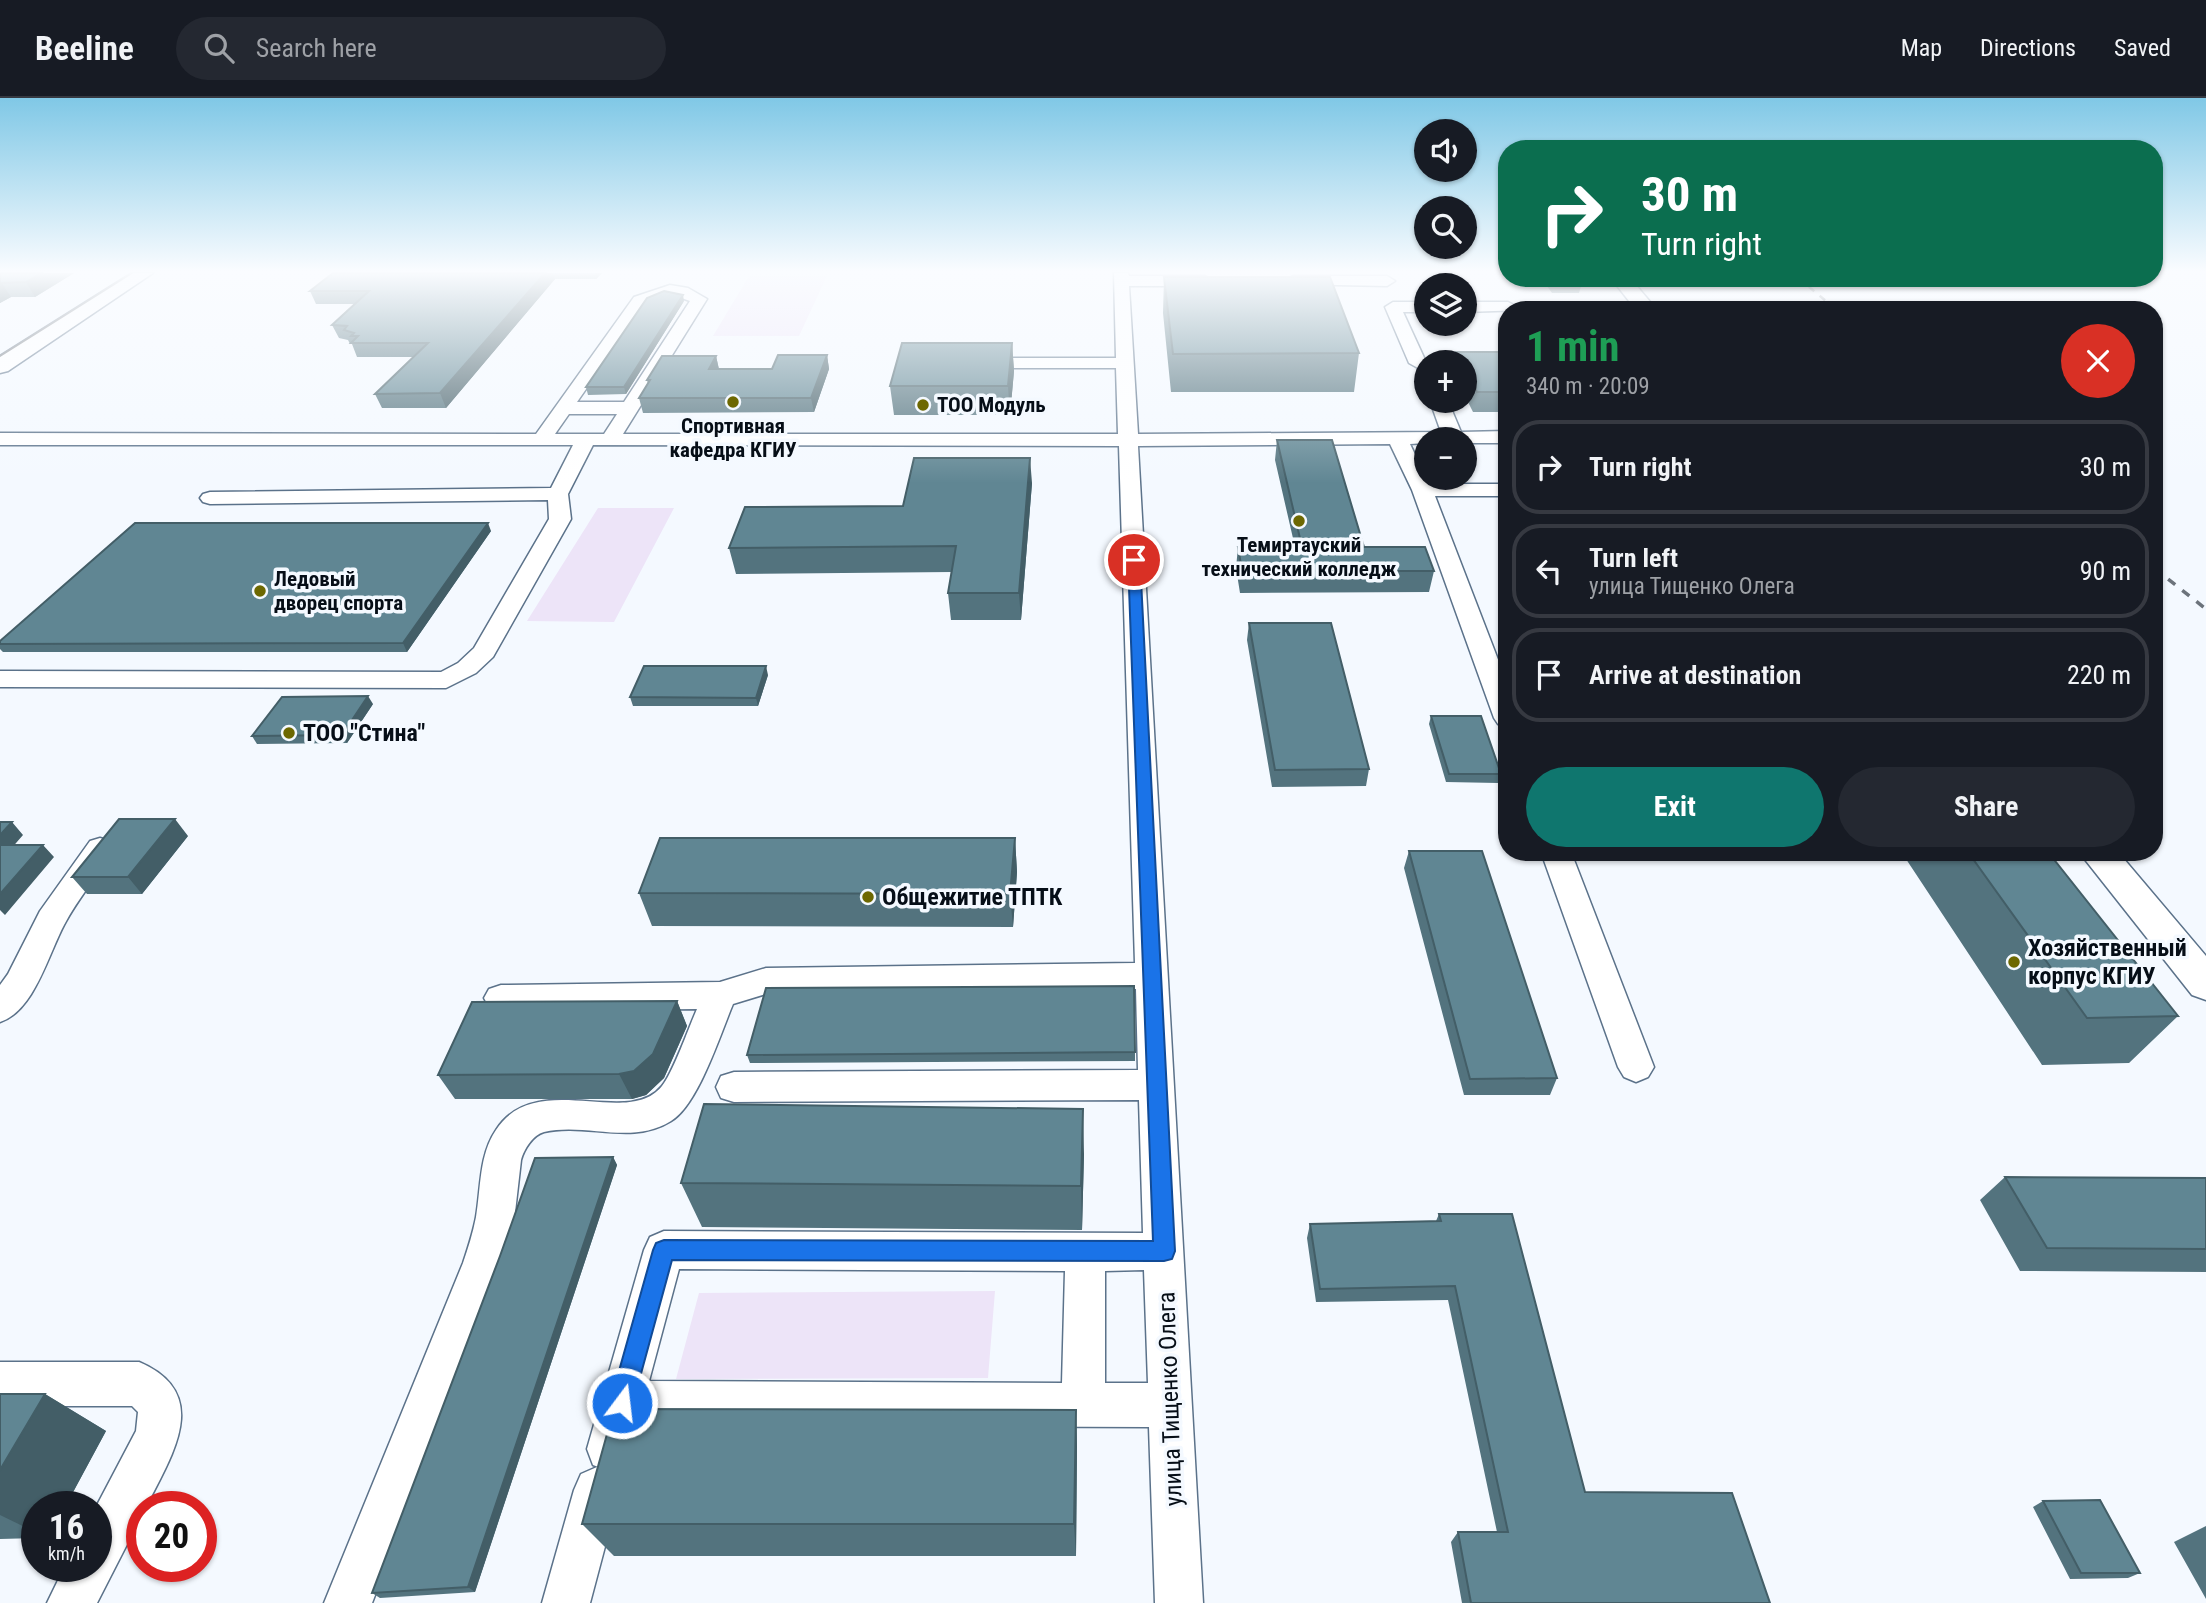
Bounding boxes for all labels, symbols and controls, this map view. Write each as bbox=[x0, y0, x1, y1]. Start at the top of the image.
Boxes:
search box bbox=[176, 17, 666, 80]
text: Beeline bbox=[35, 29, 134, 68]
icon: search bbox=[200, 29, 238, 67]
text: Search here bbox=[256, 33, 377, 63]
text: Map bbox=[1901, 34, 1942, 62]
text: Directions bbox=[1980, 34, 2076, 62]
text: Saved bbox=[2114, 34, 2171, 62]
map controls bbox=[1414, 119, 1477, 490]
button: sound bbox=[1414, 119, 1477, 182]
text: 30 m bbox=[1641, 166, 1738, 223]
icon: right bbox=[1526, 168, 1617, 259]
button: search bbox=[1414, 196, 1477, 259]
text: Turn right bbox=[1641, 225, 1762, 263]
button: layers bbox=[1414, 273, 1477, 336]
text: 1 min bbox=[1526, 322, 1619, 371]
button: close bbox=[2061, 324, 2135, 398]
button: + bbox=[1414, 350, 1477, 413]
text: 340 m · 20:09 bbox=[1526, 373, 1650, 400]
place label: ТОО Модуль bbox=[937, 393, 1046, 417]
marker: Спортивная кафедра КГИУ bbox=[725, 394, 741, 410]
marker: ТОО Модуль bbox=[915, 397, 931, 413]
place label: Спортивная кафедра КГИУ bbox=[669, 414, 797, 462]
button: − bbox=[1414, 427, 1477, 490]
icon: right bbox=[1530, 448, 1568, 486]
text: Turn right bbox=[1589, 452, 1691, 482]
text: 30 m bbox=[2080, 452, 2131, 482]
marker: Темиртауский технический колледж bbox=[1291, 513, 1307, 529]
pin bbox=[1104, 530, 1164, 590]
place label: Темиртауский технический колледж bbox=[1202, 533, 1397, 581]
icon: arrive bbox=[1115, 541, 1153, 579]
text: Turn left bbox=[1589, 543, 1678, 573]
icon: left bbox=[1530, 552, 1568, 590]
text: 90 m bbox=[2080, 556, 2131, 586]
place label: Ледовый дворец спорта bbox=[274, 567, 403, 615]
text: улица Тищенко Олега bbox=[1589, 573, 1795, 600]
marker: Ледовый дворец спорта bbox=[252, 583, 268, 599]
icon: arrive bbox=[1530, 656, 1568, 694]
text: Arrive at destination bbox=[1589, 660, 1801, 690]
text: 220 m bbox=[2067, 660, 2131, 690]
place label: ТОО "Стина" bbox=[303, 719, 425, 747]
marker: ТОО "Стина" bbox=[281, 725, 297, 741]
button: Exit bbox=[1526, 767, 1824, 847]
button: Share bbox=[1838, 767, 2135, 847]
place label: Общежитие ТПТК bbox=[882, 883, 1063, 911]
marker: Общежитие ТПТК bbox=[860, 889, 876, 905]
place label: Хозяйственный корпус КГИУ bbox=[2028, 934, 2187, 990]
marker: Хозяйственный корпус КГИУ bbox=[2006, 954, 2022, 970]
street label: улица Тищенко Олега bbox=[1152, 1291, 1188, 1507]
position arrow bbox=[585, 1366, 659, 1440]
speed limit sign: 20 bbox=[126, 1491, 217, 1582]
text: 16 bbox=[49, 1507, 84, 1548]
text: km/h bbox=[48, 1543, 85, 1564]

